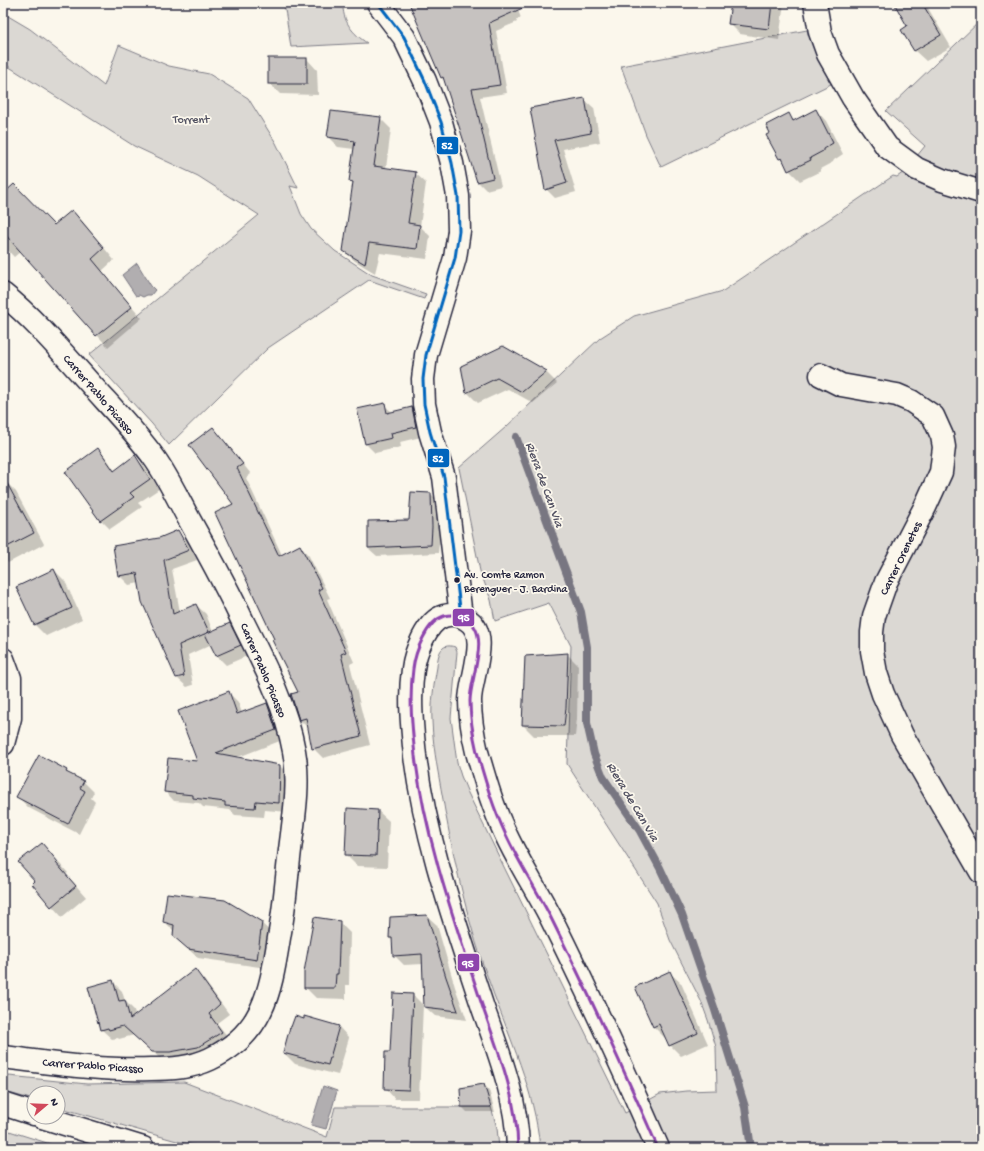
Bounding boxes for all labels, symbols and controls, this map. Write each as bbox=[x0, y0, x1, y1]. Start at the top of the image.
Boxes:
park label: Torrent bbox=[172, 114, 210, 128]
line badge: 52 bbox=[436, 136, 459, 155]
text: 52 bbox=[441, 141, 453, 153]
street label: Carrer Pablo Picasso bbox=[59, 352, 136, 438]
water label: Riera de Can Via bbox=[521, 440, 566, 530]
line badge: 52 bbox=[427, 448, 450, 468]
text: 52 bbox=[432, 454, 444, 466]
street label: Carrer Orenetes bbox=[878, 519, 926, 598]
place label: Av. Comte Ramon Berenguer - J. Bardina bbox=[463, 570, 568, 596]
marker: Av. Comte Ramon Berenguer - J. Bardina bbox=[452, 575, 462, 585]
line badge: 95 bbox=[452, 608, 475, 627]
text: 95 bbox=[457, 613, 470, 625]
street label: Carrer Pablo Picasso bbox=[236, 621, 288, 720]
water label: Riera de Can Via bbox=[602, 760, 662, 845]
line badge: 95 bbox=[457, 953, 480, 972]
text: 95 bbox=[461, 959, 474, 971]
street label: Carrer Pablo Picasso bbox=[42, 1056, 144, 1078]
north arrow bbox=[26, 1085, 66, 1125]
text: N bbox=[47, 1097, 60, 1108]

